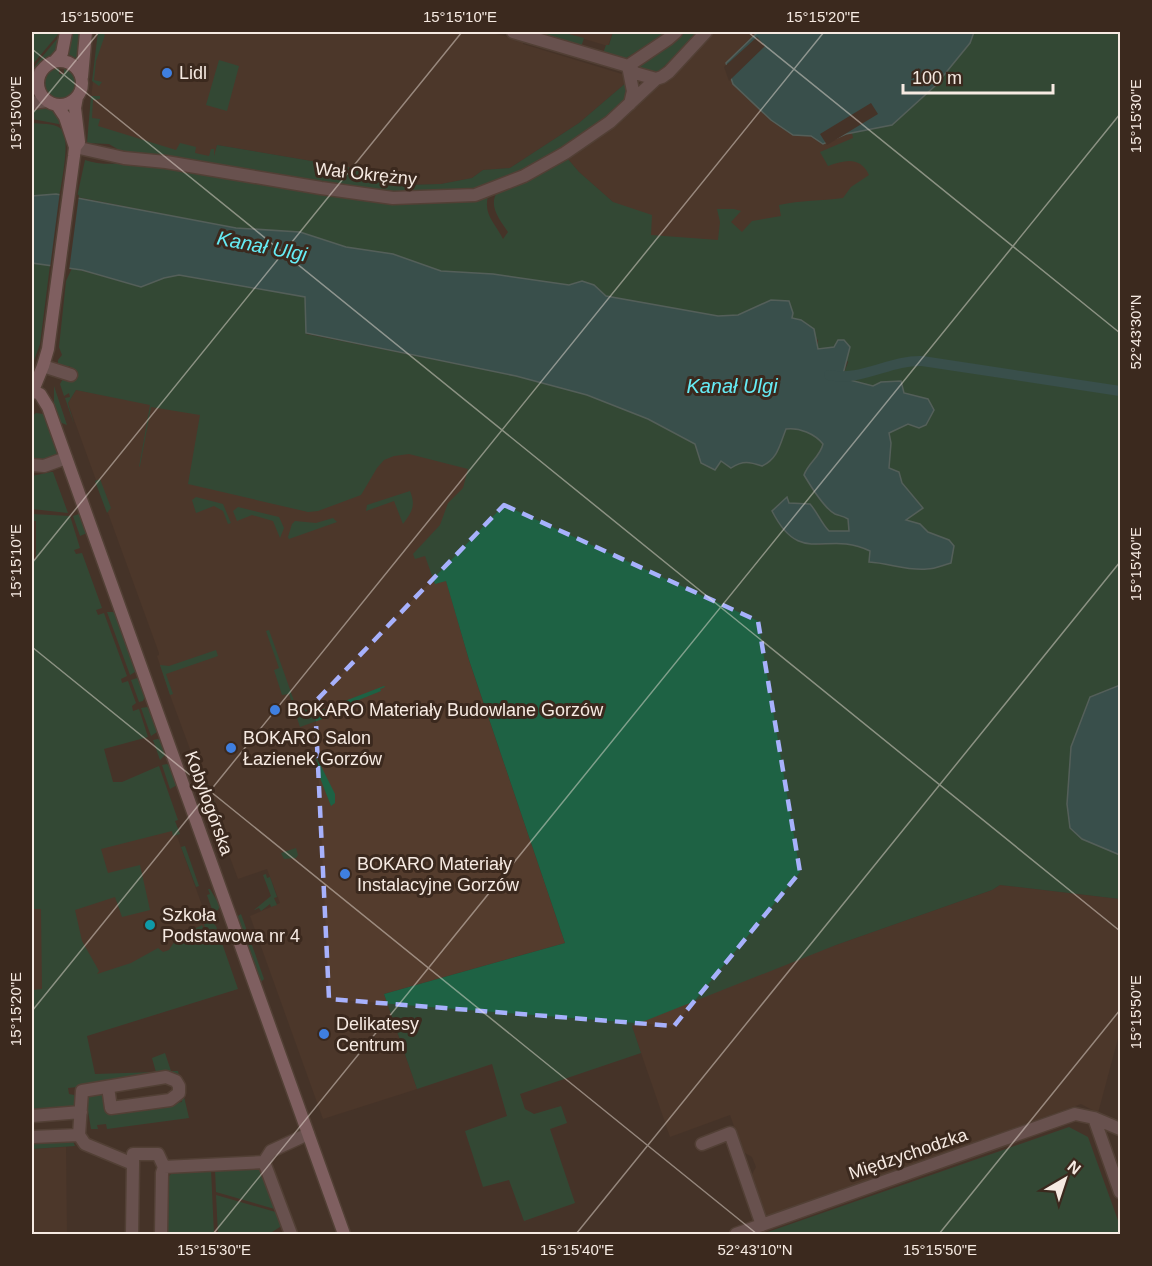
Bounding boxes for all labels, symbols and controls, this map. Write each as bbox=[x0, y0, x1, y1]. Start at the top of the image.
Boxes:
text: 15°15'00"E bbox=[60, 8, 134, 25]
text: 15°15'10"E bbox=[423, 8, 497, 25]
text: 15°15'20"E bbox=[786, 8, 860, 25]
scale bar bbox=[903, 57, 1053, 95]
place label: Lidl bbox=[179, 63, 207, 83]
marker: Lidl bbox=[160, 66, 174, 80]
text: 100 m bbox=[912, 68, 962, 88]
text: 15°15'00"E bbox=[7, 76, 24, 150]
text: 15°15'30"E bbox=[1127, 79, 1144, 153]
street label: Wał Okrężny bbox=[314, 159, 418, 189]
water label: Kanał Ulgi bbox=[215, 227, 309, 266]
text: 52°43'30"N bbox=[1127, 294, 1144, 370]
water label: Kanał Ulgi bbox=[686, 375, 778, 397]
text: 15°15'10"E bbox=[7, 524, 24, 598]
text: 15°15'40"E bbox=[1127, 527, 1144, 601]
place label: BOKARO Materiały Budowlane Gorzów bbox=[287, 700, 604, 720]
marker: BOKARO Materiały Budowlane Gorzów bbox=[268, 703, 282, 717]
place label: BOKARO Salon Łazienek Gorzów bbox=[243, 728, 383, 769]
marker: BOKARO Salon Łazienek Gorzów bbox=[224, 741, 238, 755]
street label: Kobylogórska bbox=[181, 748, 237, 859]
place label: BOKARO Materiały Instalacyjne Gorzów bbox=[357, 854, 520, 895]
marker: BOKARO Materiały Instalacyjne Gorzów bbox=[338, 867, 352, 881]
place label: Szkoła Podstawowa nr 4 bbox=[162, 905, 300, 946]
marker: Szkoła Podstawowa nr 4 bbox=[143, 918, 157, 932]
text: 15°15'20"E bbox=[7, 972, 24, 1046]
text: 15°15'50"E bbox=[1127, 975, 1144, 1049]
place label: Delikatesy Centrum bbox=[336, 1014, 419, 1055]
marker: Delikatesy Centrum bbox=[317, 1027, 331, 1041]
street label: Międzychodzka bbox=[846, 1124, 971, 1184]
north arrow bbox=[1035, 1149, 1095, 1209]
text: N bbox=[1064, 1157, 1084, 1178]
text: 15°15'30"E bbox=[177, 1241, 251, 1258]
text: 15°15'40"E bbox=[540, 1241, 614, 1258]
text: 52°43'10"N bbox=[717, 1241, 793, 1258]
text: 15°15'50"E bbox=[903, 1241, 977, 1258]

